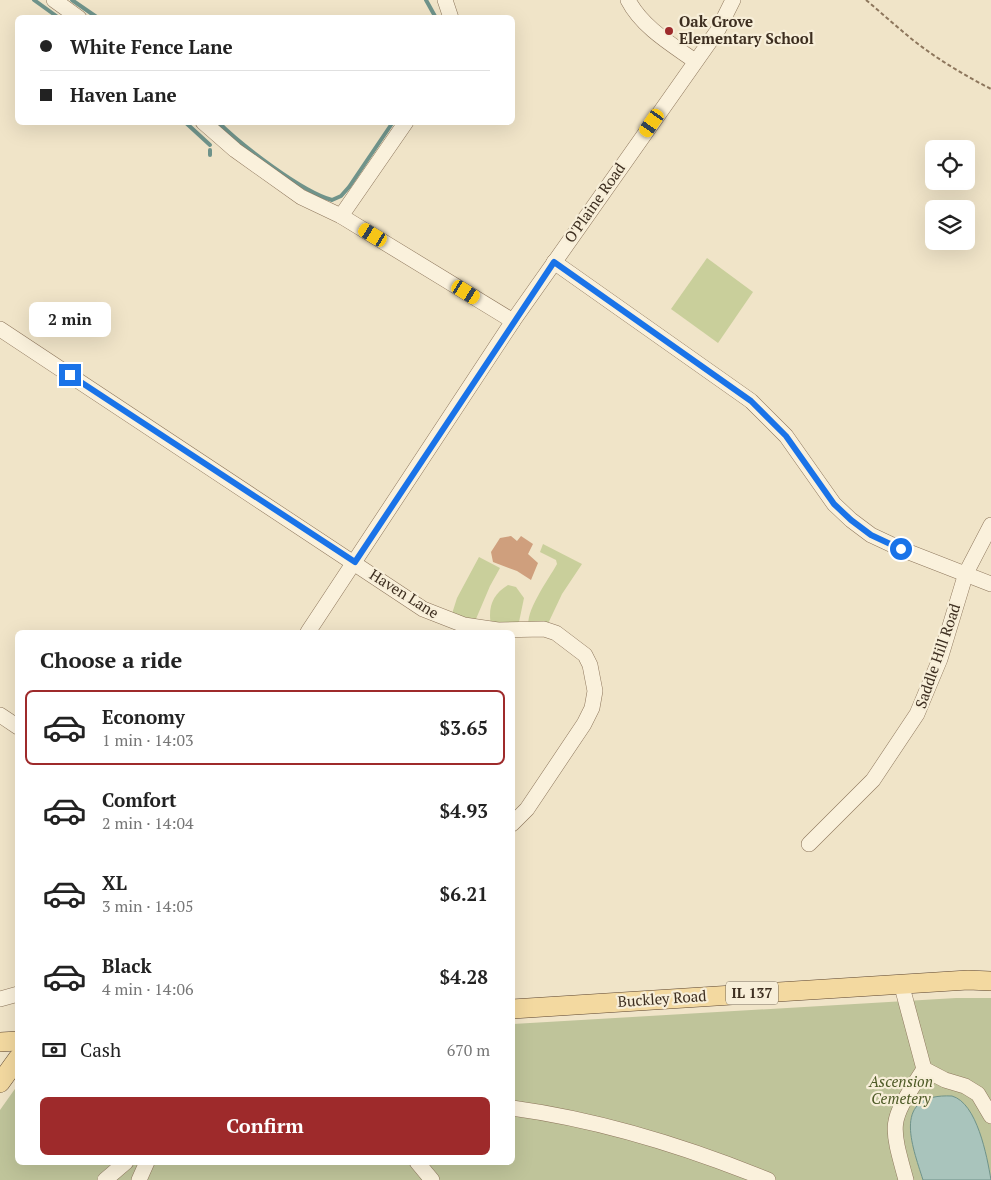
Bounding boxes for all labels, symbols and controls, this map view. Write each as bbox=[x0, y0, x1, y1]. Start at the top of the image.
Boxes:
place label: Oak Grove Elementary School bbox=[679, 11, 814, 48]
marker: Oak Grove Elementary School bbox=[663, 25, 675, 37]
text: White Fence Lane bbox=[70, 34, 233, 59]
text: Haven Lane bbox=[70, 82, 177, 107]
car bbox=[637, 106, 666, 140]
map controls bbox=[925, 140, 975, 250]
button: locate bbox=[925, 140, 975, 190]
street label: O'Plaine Road bbox=[559, 159, 629, 246]
button: layers bbox=[925, 200, 975, 250]
car bbox=[356, 221, 389, 249]
car bbox=[449, 278, 482, 306]
callout: 2 min bbox=[29, 302, 111, 338]
text: 2 min bbox=[48, 308, 92, 330]
route end bbox=[59, 364, 81, 386]
route start bbox=[890, 538, 912, 560]
street label: Haven Lane bbox=[366, 564, 443, 622]
street label: Saddle Hill Road bbox=[910, 601, 964, 711]
text: Choose a ride bbox=[40, 645, 182, 674]
text: Economy bbox=[102, 704, 185, 729]
icon: car bbox=[42, 705, 87, 750]
text: $3.65 bbox=[439, 715, 488, 740]
text: 1 min · 14:03 bbox=[102, 729, 194, 751]
text: Comfort bbox=[102, 787, 177, 812]
icon: car bbox=[42, 788, 87, 833]
text: $4.93 bbox=[439, 798, 488, 823]
text: 2 min · 14:04 bbox=[102, 812, 194, 834]
text: XL bbox=[102, 870, 127, 895]
icon: car bbox=[42, 871, 87, 916]
text: $6.21 bbox=[439, 881, 488, 906]
text: 3 min · 14:05 bbox=[102, 895, 194, 917]
text: Black bbox=[102, 953, 152, 978]
icon: car bbox=[42, 954, 87, 999]
text: $4.28 bbox=[439, 964, 488, 989]
text: 4 min · 14:06 bbox=[102, 978, 194, 1000]
road number: IL 137 bbox=[726, 981, 778, 1004]
street label: Buckley Road bbox=[617, 985, 707, 1011]
icon: cash bbox=[40, 1036, 68, 1064]
text: Cash bbox=[80, 1037, 121, 1062]
text: 670 m bbox=[447, 1039, 490, 1061]
park label: Ascension Cemetery bbox=[868, 1071, 933, 1108]
button: Confirm bbox=[40, 1097, 490, 1155]

